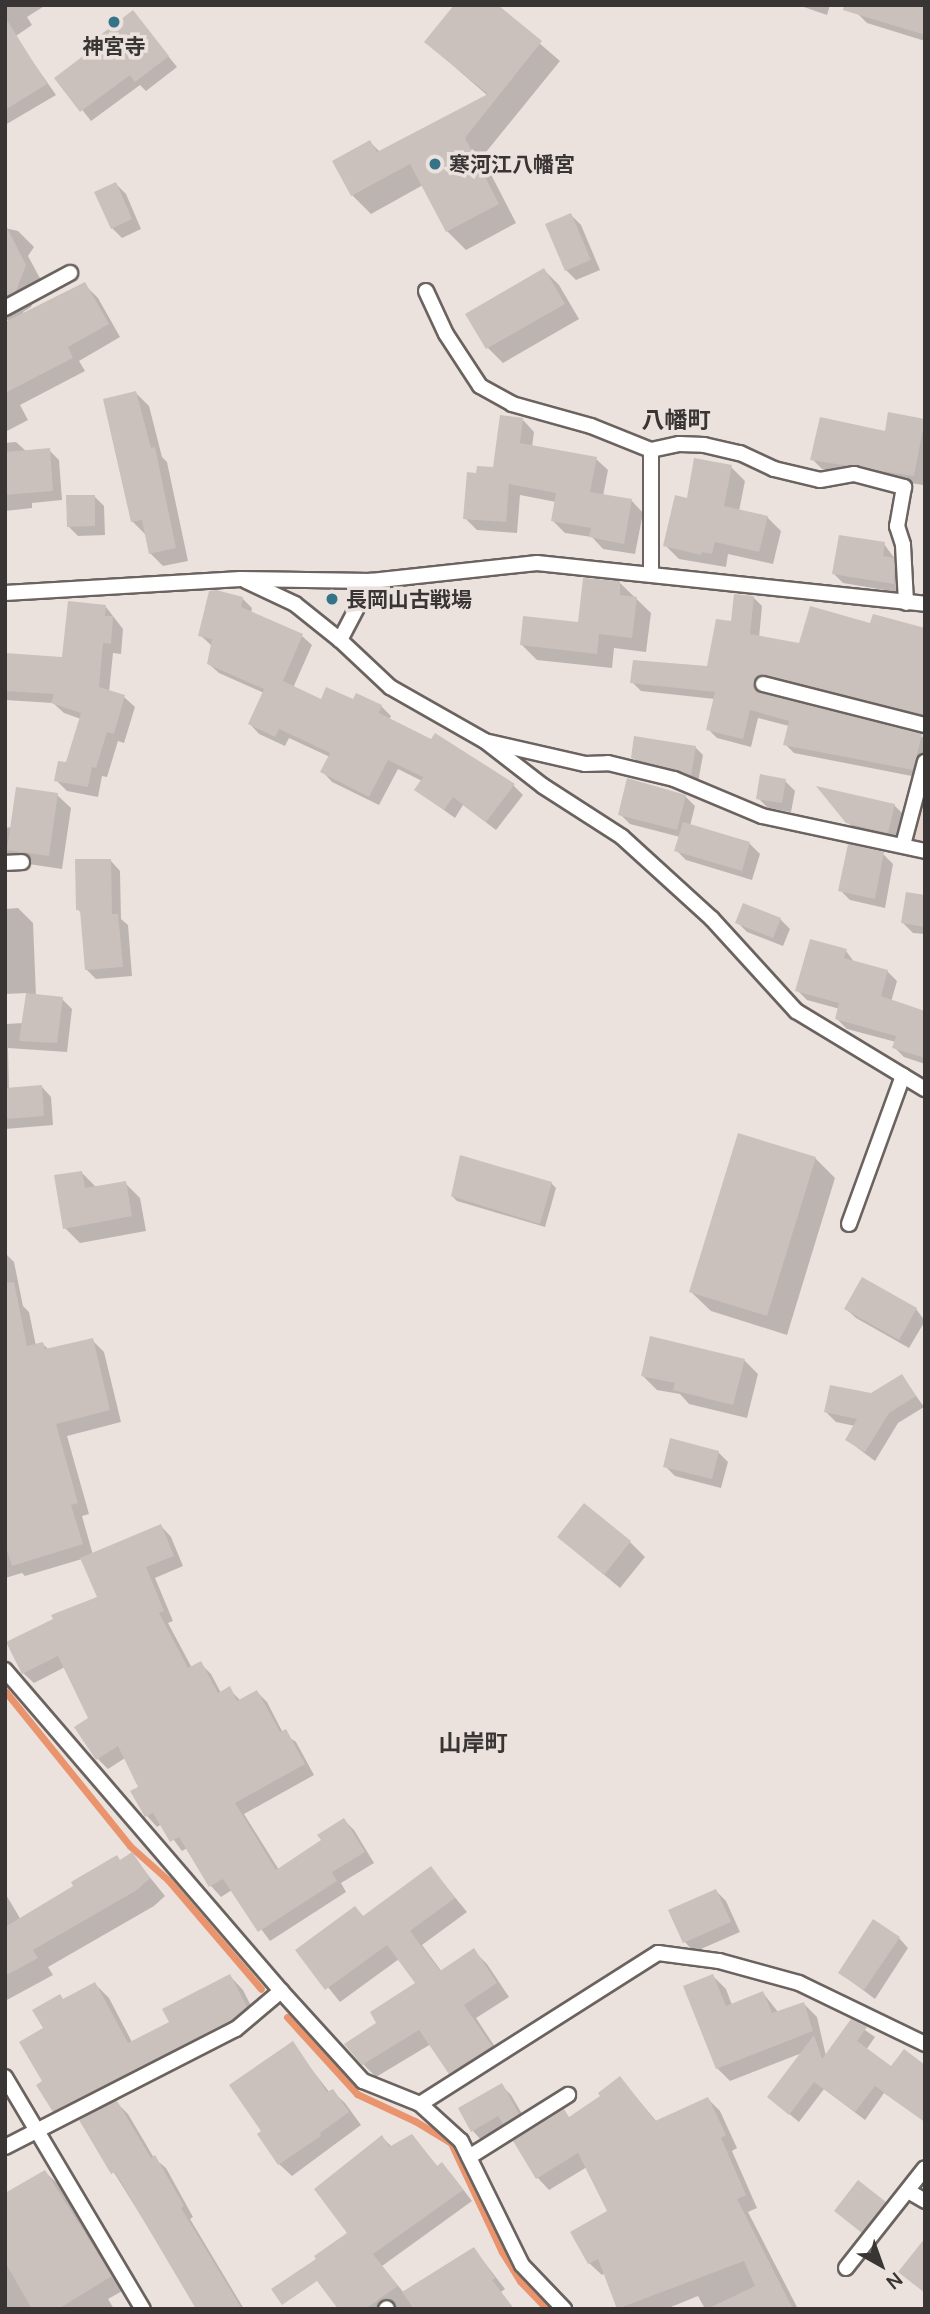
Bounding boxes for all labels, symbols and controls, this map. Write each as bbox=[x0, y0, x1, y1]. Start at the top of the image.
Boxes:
marker: 神宮寺 bbox=[106, 14, 122, 30]
place label: 神宮寺 bbox=[83, 33, 145, 59]
place label: 寒河江八幡宮 bbox=[449, 151, 575, 177]
marker: 寒河江八幡宮 bbox=[427, 156, 443, 172]
district label: 八幡町 bbox=[642, 405, 710, 433]
place label: 長岡山古戦場 bbox=[346, 586, 472, 612]
marker: 長岡山古戦場 bbox=[324, 591, 340, 607]
district label: 山岸町 bbox=[439, 1728, 507, 1756]
north arrow bbox=[846, 2230, 916, 2300]
text: N bbox=[881, 2267, 908, 2295]

